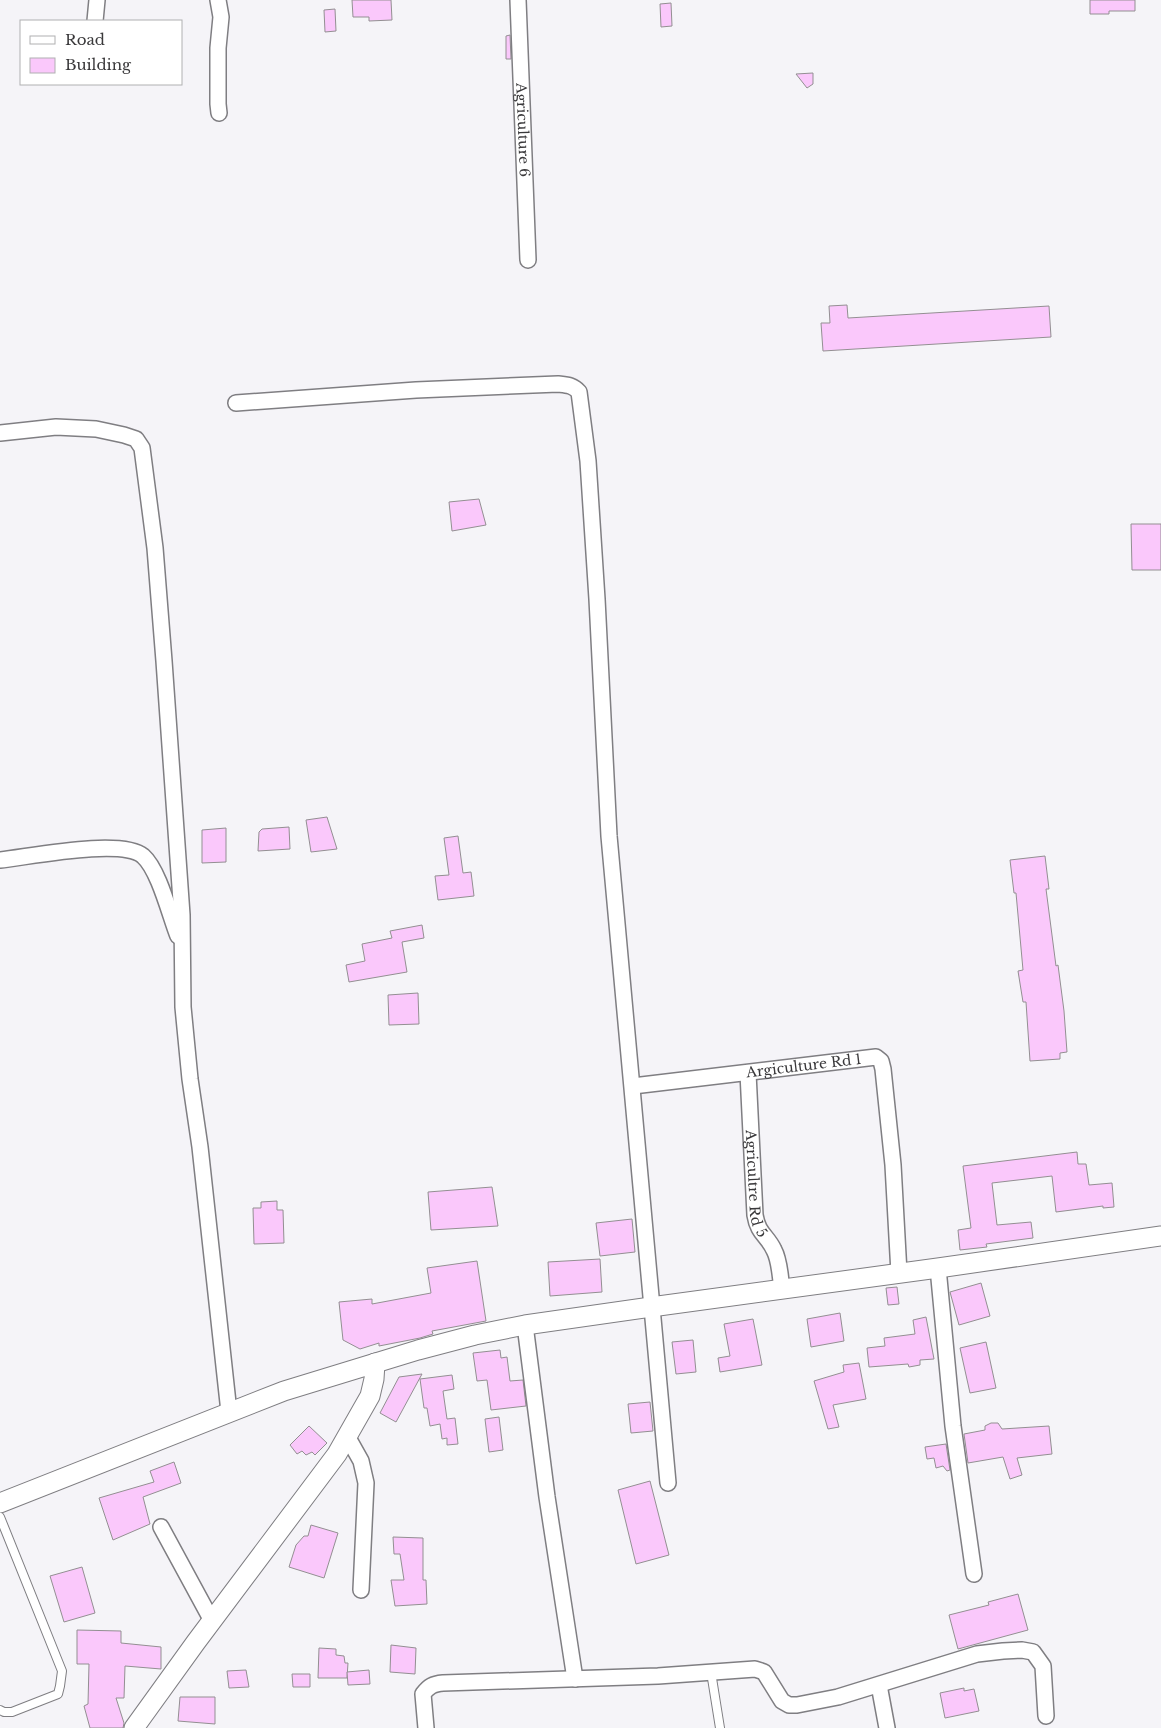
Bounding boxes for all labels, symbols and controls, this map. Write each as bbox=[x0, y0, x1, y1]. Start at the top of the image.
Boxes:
legend bbox=[20, 20, 182, 85]
text: Road bbox=[65, 30, 105, 49]
text: Building bbox=[65, 55, 132, 74]
street label: Agriculture 6 bbox=[512, 81, 534, 177]
street label: Argiculture Rd 1 bbox=[744, 1050, 862, 1082]
street label: Agricultre Rd 5 bbox=[742, 1128, 772, 1241]

